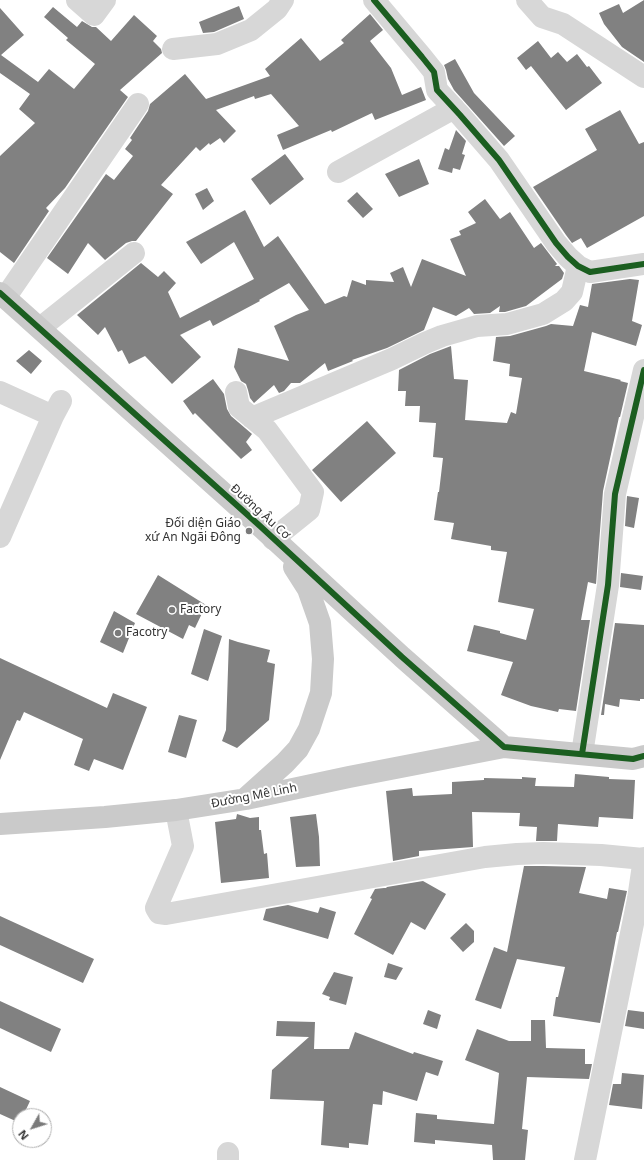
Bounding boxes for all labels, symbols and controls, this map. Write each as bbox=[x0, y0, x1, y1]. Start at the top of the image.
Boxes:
street label: Đường Âu Cơ bbox=[227, 481, 293, 543]
place label: Đối diện Giáo xứ An Ngãi Đông bbox=[145, 517, 241, 545]
marker: Đối diện Giáo xứ An Ngãi Đông bbox=[244, 526, 254, 536]
place label: Factory bbox=[180, 603, 221, 617]
marker: Factory bbox=[167, 605, 177, 615]
place label: Facotry bbox=[126, 626, 167, 640]
marker: Facotry bbox=[113, 628, 123, 638]
street label: Đường Mê Linh bbox=[210, 781, 298, 811]
north arrow bbox=[12, 1108, 52, 1148]
text: N bbox=[14, 1127, 32, 1143]

